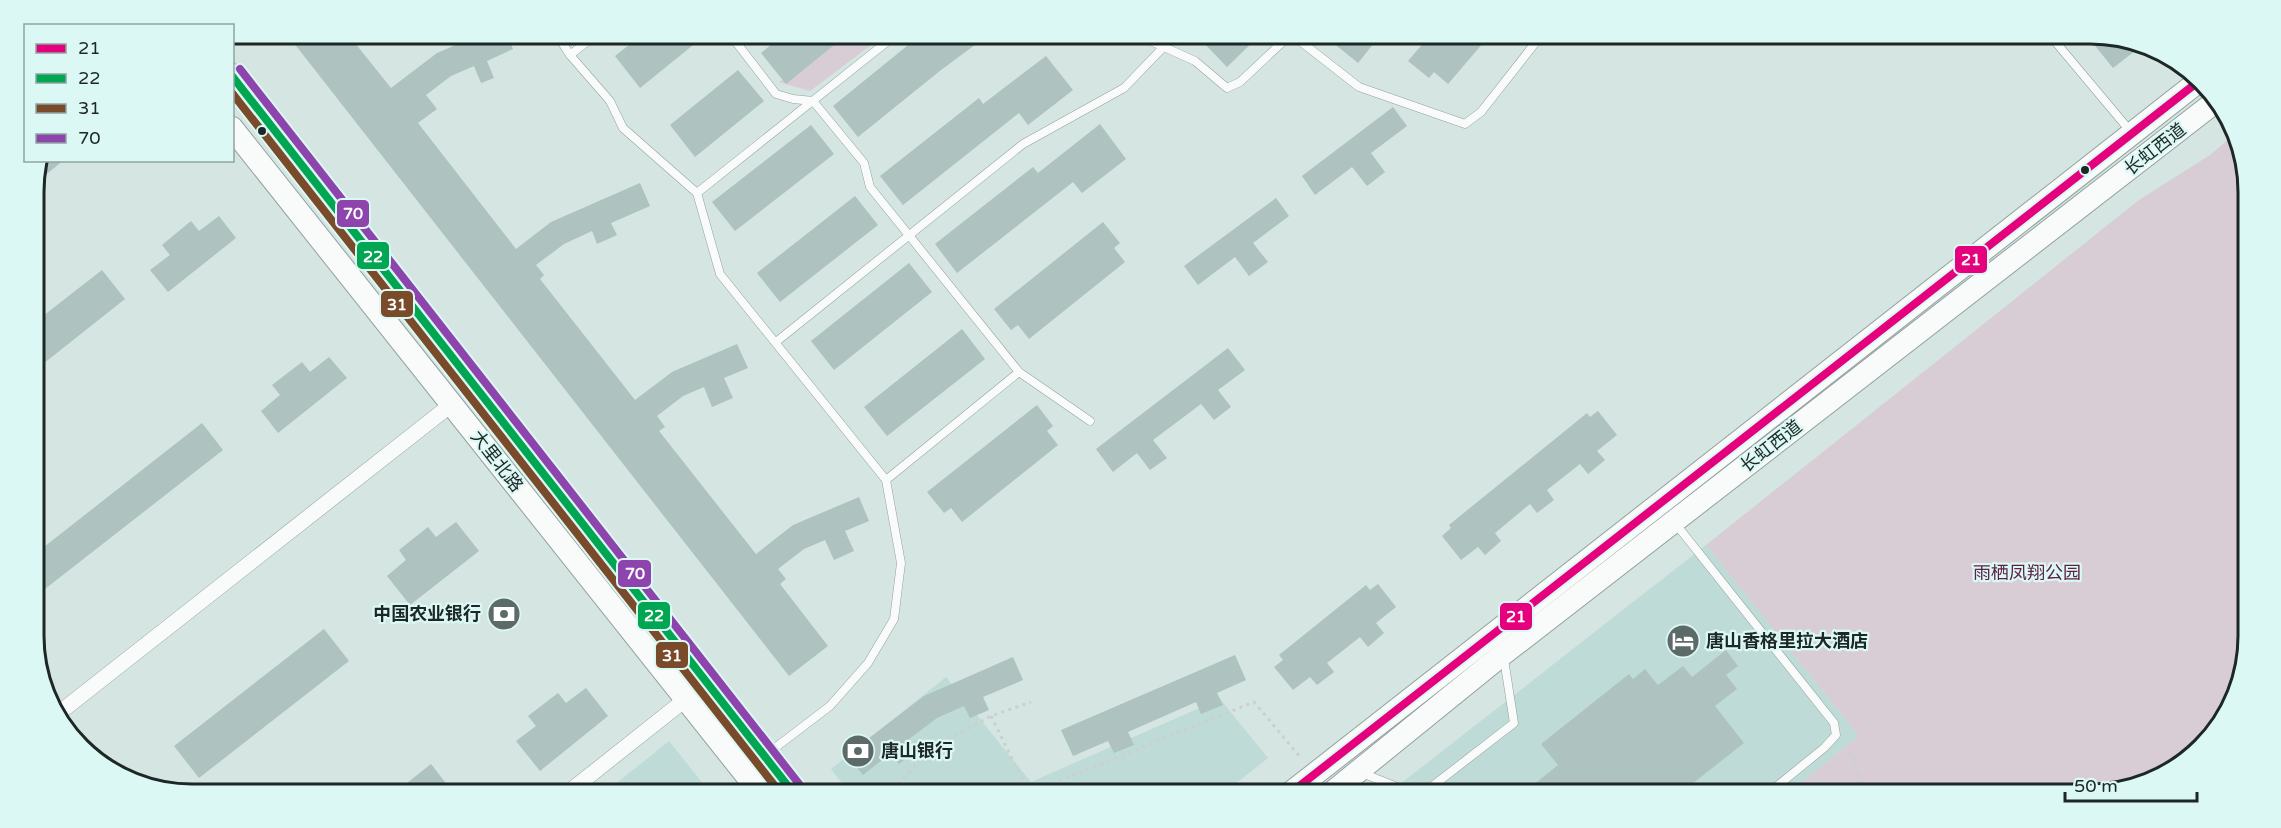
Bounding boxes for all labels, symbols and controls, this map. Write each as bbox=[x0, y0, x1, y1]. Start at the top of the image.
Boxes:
legend bbox=[24, 24, 234, 162]
text: 21 bbox=[78, 37, 101, 59]
text: 22 bbox=[78, 67, 101, 89]
text: 31 bbox=[78, 97, 101, 119]
street label: 长虹西道 bbox=[2120, 118, 2190, 180]
unlabelled marker bbox=[256, 125, 268, 137]
text: 70 bbox=[78, 127, 101, 149]
unlabelled marker bbox=[2079, 164, 2091, 176]
line badge: 70 bbox=[336, 199, 370, 228]
text: 70 bbox=[343, 204, 363, 224]
line badge: 22 bbox=[356, 241, 390, 270]
line badge: 21 bbox=[1954, 245, 1988, 274]
text: 22 bbox=[363, 247, 383, 267]
text: 21 bbox=[1961, 250, 1981, 270]
line badge: 31 bbox=[380, 290, 414, 318]
text: 31 bbox=[387, 295, 407, 315]
street label: 长虹西道 bbox=[1736, 415, 1806, 477]
street label: 大里北路 bbox=[466, 426, 528, 496]
line badge: 70 bbox=[617, 559, 652, 588]
park label: 雨栖凤翔公园 bbox=[1973, 562, 2081, 584]
text: 70 bbox=[625, 564, 645, 584]
bank icon: 中国农业银行 bbox=[486, 596, 522, 632]
line badge: 22 bbox=[637, 601, 671, 630]
line badge: 21 bbox=[1499, 602, 1533, 631]
place label: 中国农业银行 bbox=[373, 603, 481, 625]
text: 22 bbox=[644, 606, 664, 626]
text: 21 bbox=[1506, 607, 1526, 627]
hotel icon: 唐山香格里拉大酒店 bbox=[1665, 623, 1701, 659]
place label: 唐山香格里拉大酒店 bbox=[1706, 630, 1868, 652]
line badge: 31 bbox=[655, 641, 689, 669]
text: 31 bbox=[662, 646, 682, 666]
bank icon: 唐山银行 bbox=[840, 733, 876, 769]
place label: 唐山银行 bbox=[881, 740, 953, 762]
scale bar bbox=[2065, 765, 2197, 803]
text: 50 m bbox=[2074, 775, 2118, 797]

